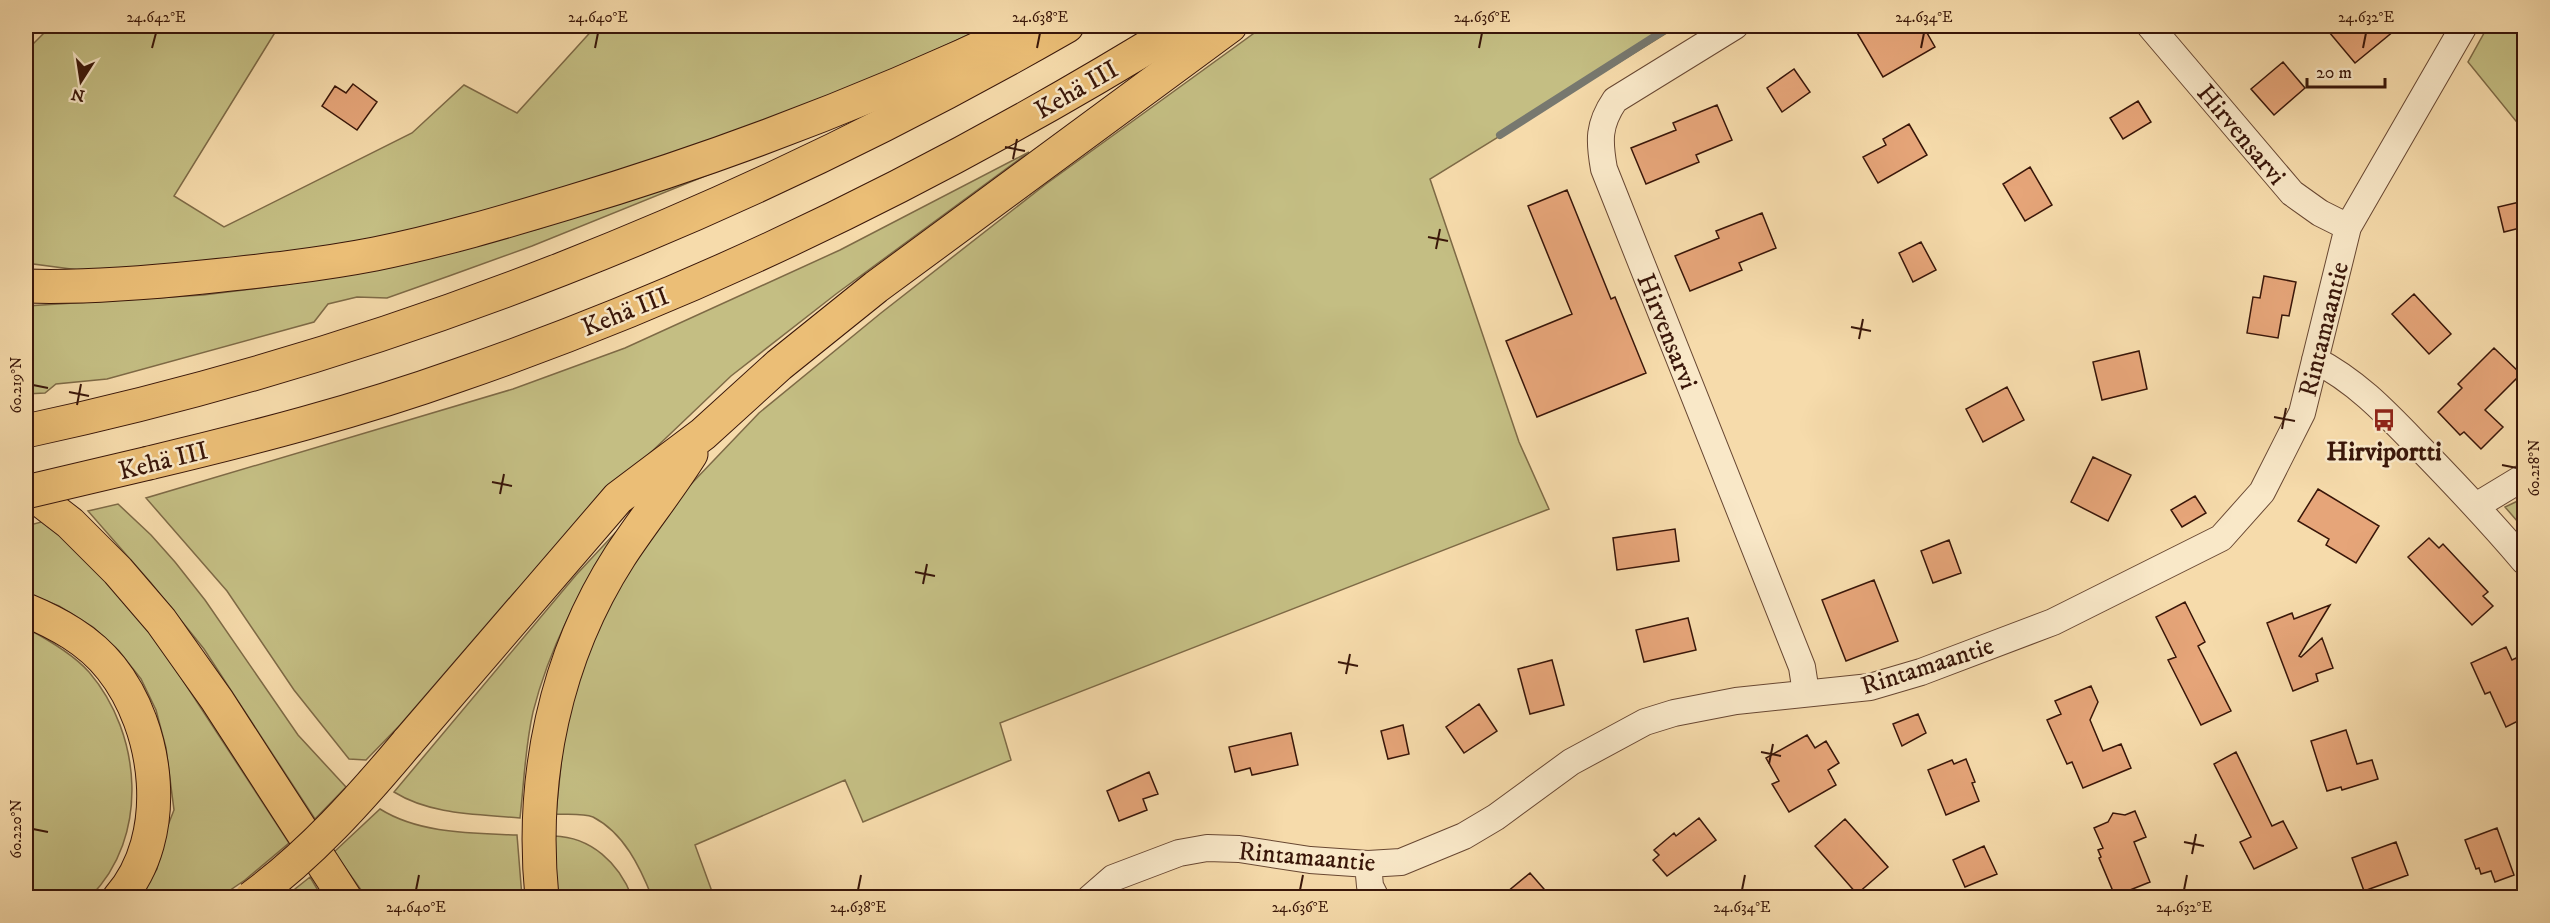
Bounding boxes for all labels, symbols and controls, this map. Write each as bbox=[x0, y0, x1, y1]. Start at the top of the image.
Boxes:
text: 24.642°E bbox=[126, 8, 186, 27]
text: 24.640°E bbox=[568, 8, 628, 27]
text: 24.638°E bbox=[1012, 8, 1068, 27]
text: 24.636°E bbox=[1454, 8, 1511, 27]
text: 24.634°E bbox=[1895, 8, 1953, 27]
text: 24.632°E bbox=[2338, 8, 2394, 27]
north arrow bbox=[51, 51, 111, 111]
scale bar bbox=[2307, 51, 2385, 89]
street label: Kehä III bbox=[1029, 53, 1124, 127]
text: 20 m bbox=[2316, 62, 2352, 84]
street label: Hirvensarvi bbox=[2189, 78, 2293, 192]
text: N bbox=[70, 84, 87, 106]
street label: Rintamaantie bbox=[2292, 259, 2357, 400]
street label: Hirvensarvi bbox=[1628, 269, 1705, 394]
street label: Kehä III bbox=[577, 280, 674, 345]
text: 60.219°N bbox=[7, 357, 26, 413]
bus stop icon: Hirviportti bbox=[2371, 407, 2397, 433]
street label: Kehä III bbox=[115, 434, 212, 488]
place label: Hirviportti bbox=[2326, 436, 2442, 469]
text: 60.218°N bbox=[2525, 440, 2544, 496]
street label: Rintamaantie bbox=[1857, 629, 1998, 703]
text: 60.220°N bbox=[7, 799, 26, 859]
street label: Rintamaantie bbox=[1237, 835, 1377, 880]
text: 24.640°E bbox=[386, 898, 446, 917]
text: 24.638°E bbox=[830, 898, 886, 917]
text: 24.636°E bbox=[1272, 898, 1329, 917]
text: 24.634°E bbox=[1713, 898, 1771, 917]
text: 24.632°E bbox=[2156, 898, 2212, 917]

